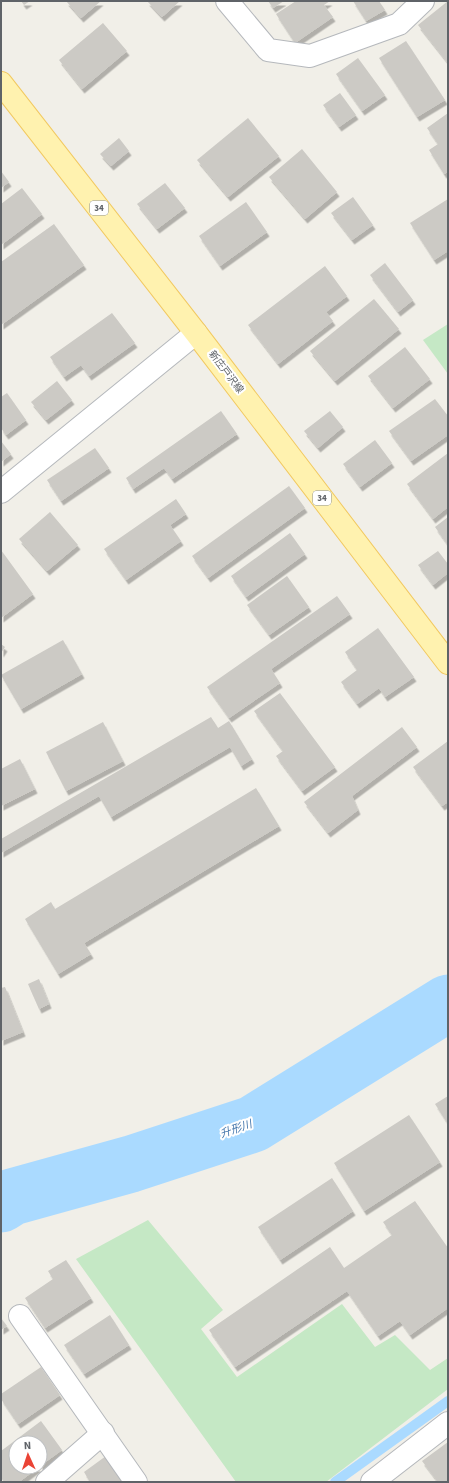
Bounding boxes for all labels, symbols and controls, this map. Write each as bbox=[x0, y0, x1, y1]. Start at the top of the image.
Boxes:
road number: 34 bbox=[90, 201, 108, 215]
street label: 新庄戸沢線 bbox=[205, 348, 247, 396]
road number: 34 bbox=[313, 491, 331, 505]
water label: 升形川 bbox=[218, 1116, 255, 1141]
north arrow bbox=[8, 1435, 48, 1475]
text: N bbox=[23, 1438, 32, 1453]

